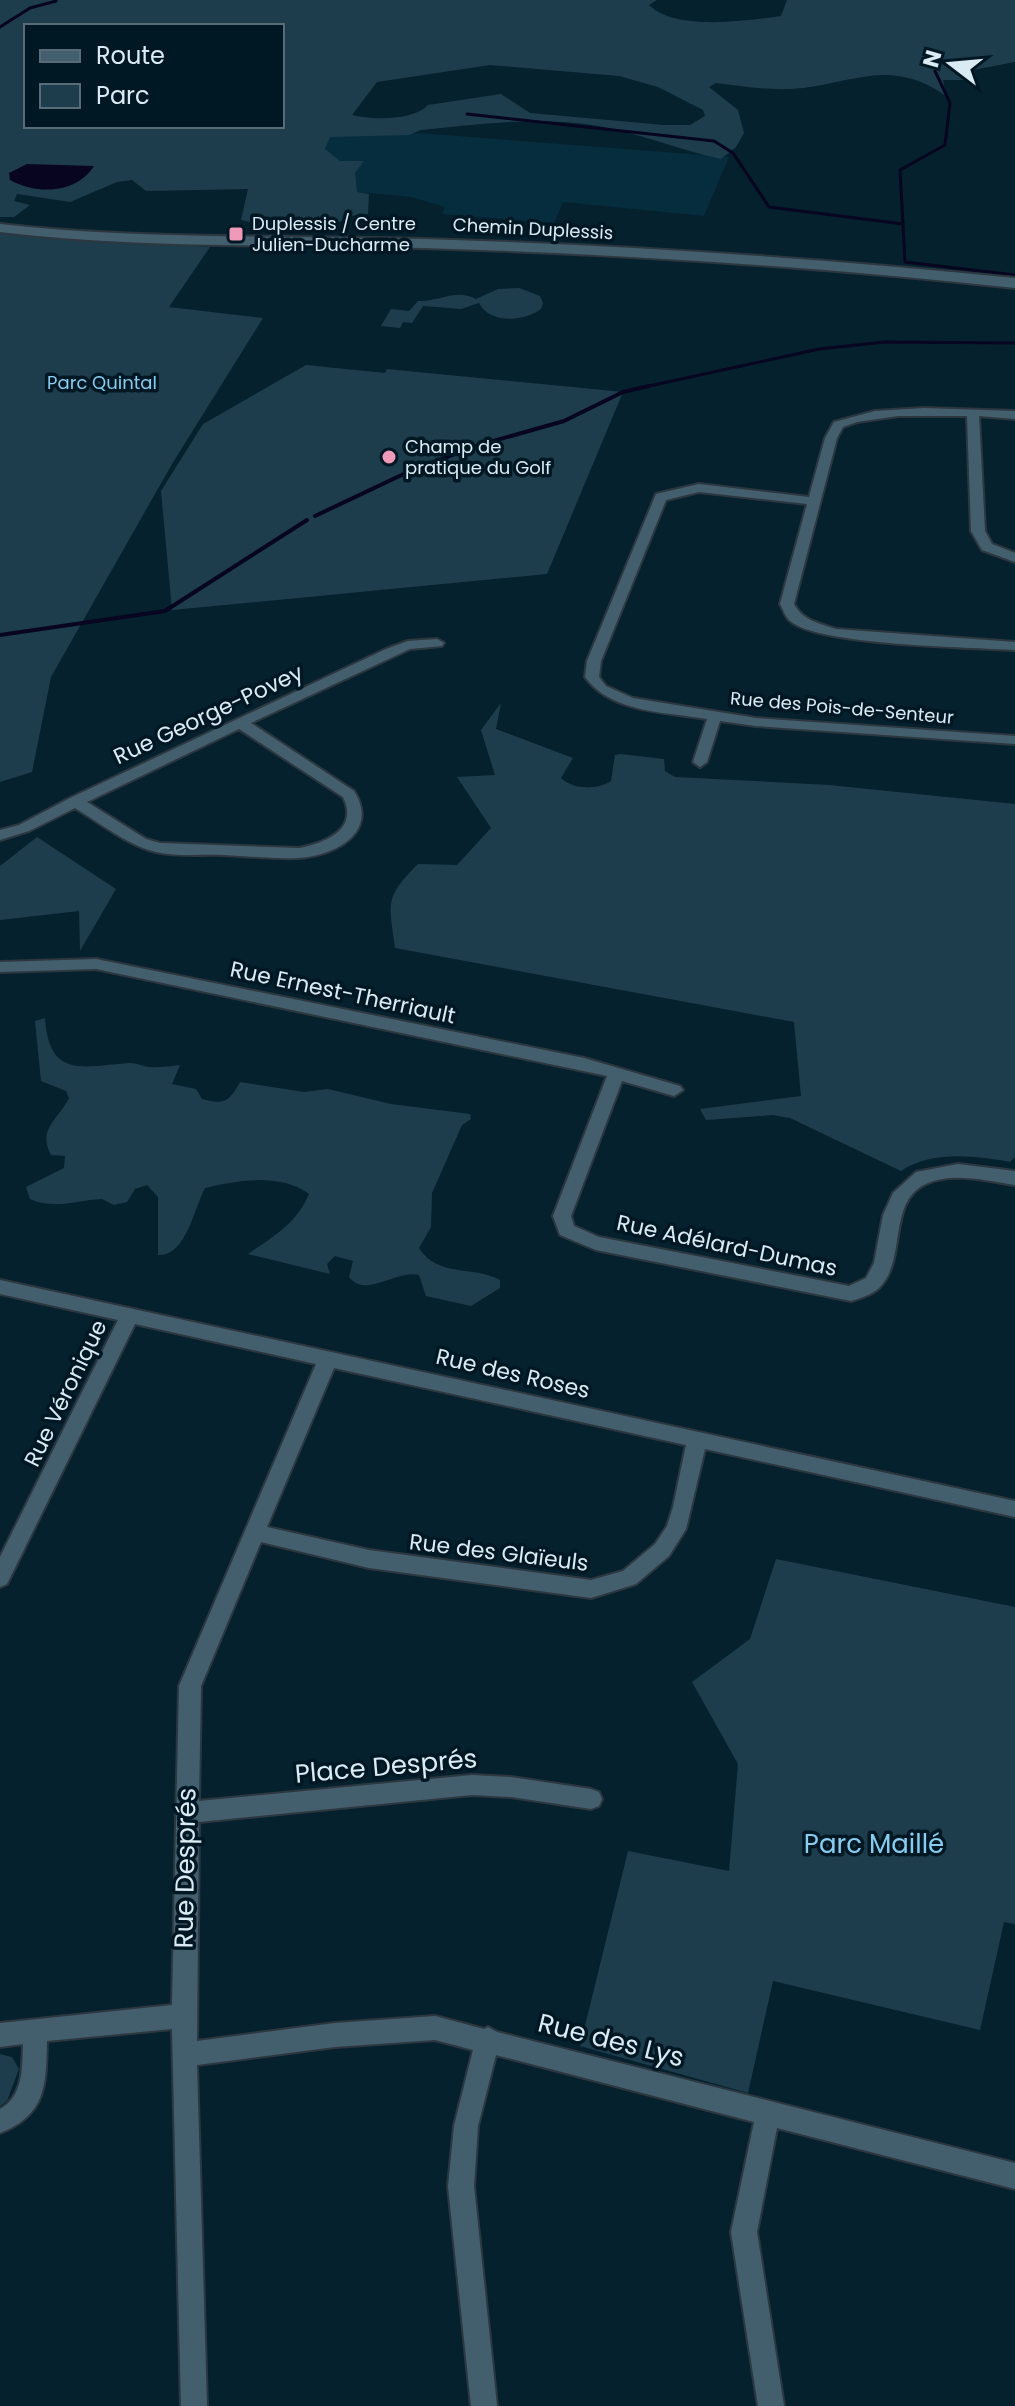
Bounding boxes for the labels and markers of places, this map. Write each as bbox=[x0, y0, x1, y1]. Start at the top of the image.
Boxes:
place label: Duplessis / Centre Julien-Ducharme bbox=[252, 211, 416, 257]
marker: Duplessis / Centre Julien-Ducharme bbox=[227, 225, 245, 243]
place label: Champ de pratique du Golf bbox=[405, 434, 551, 480]
marker: Champ de pratique du Golf bbox=[380, 448, 398, 466]

